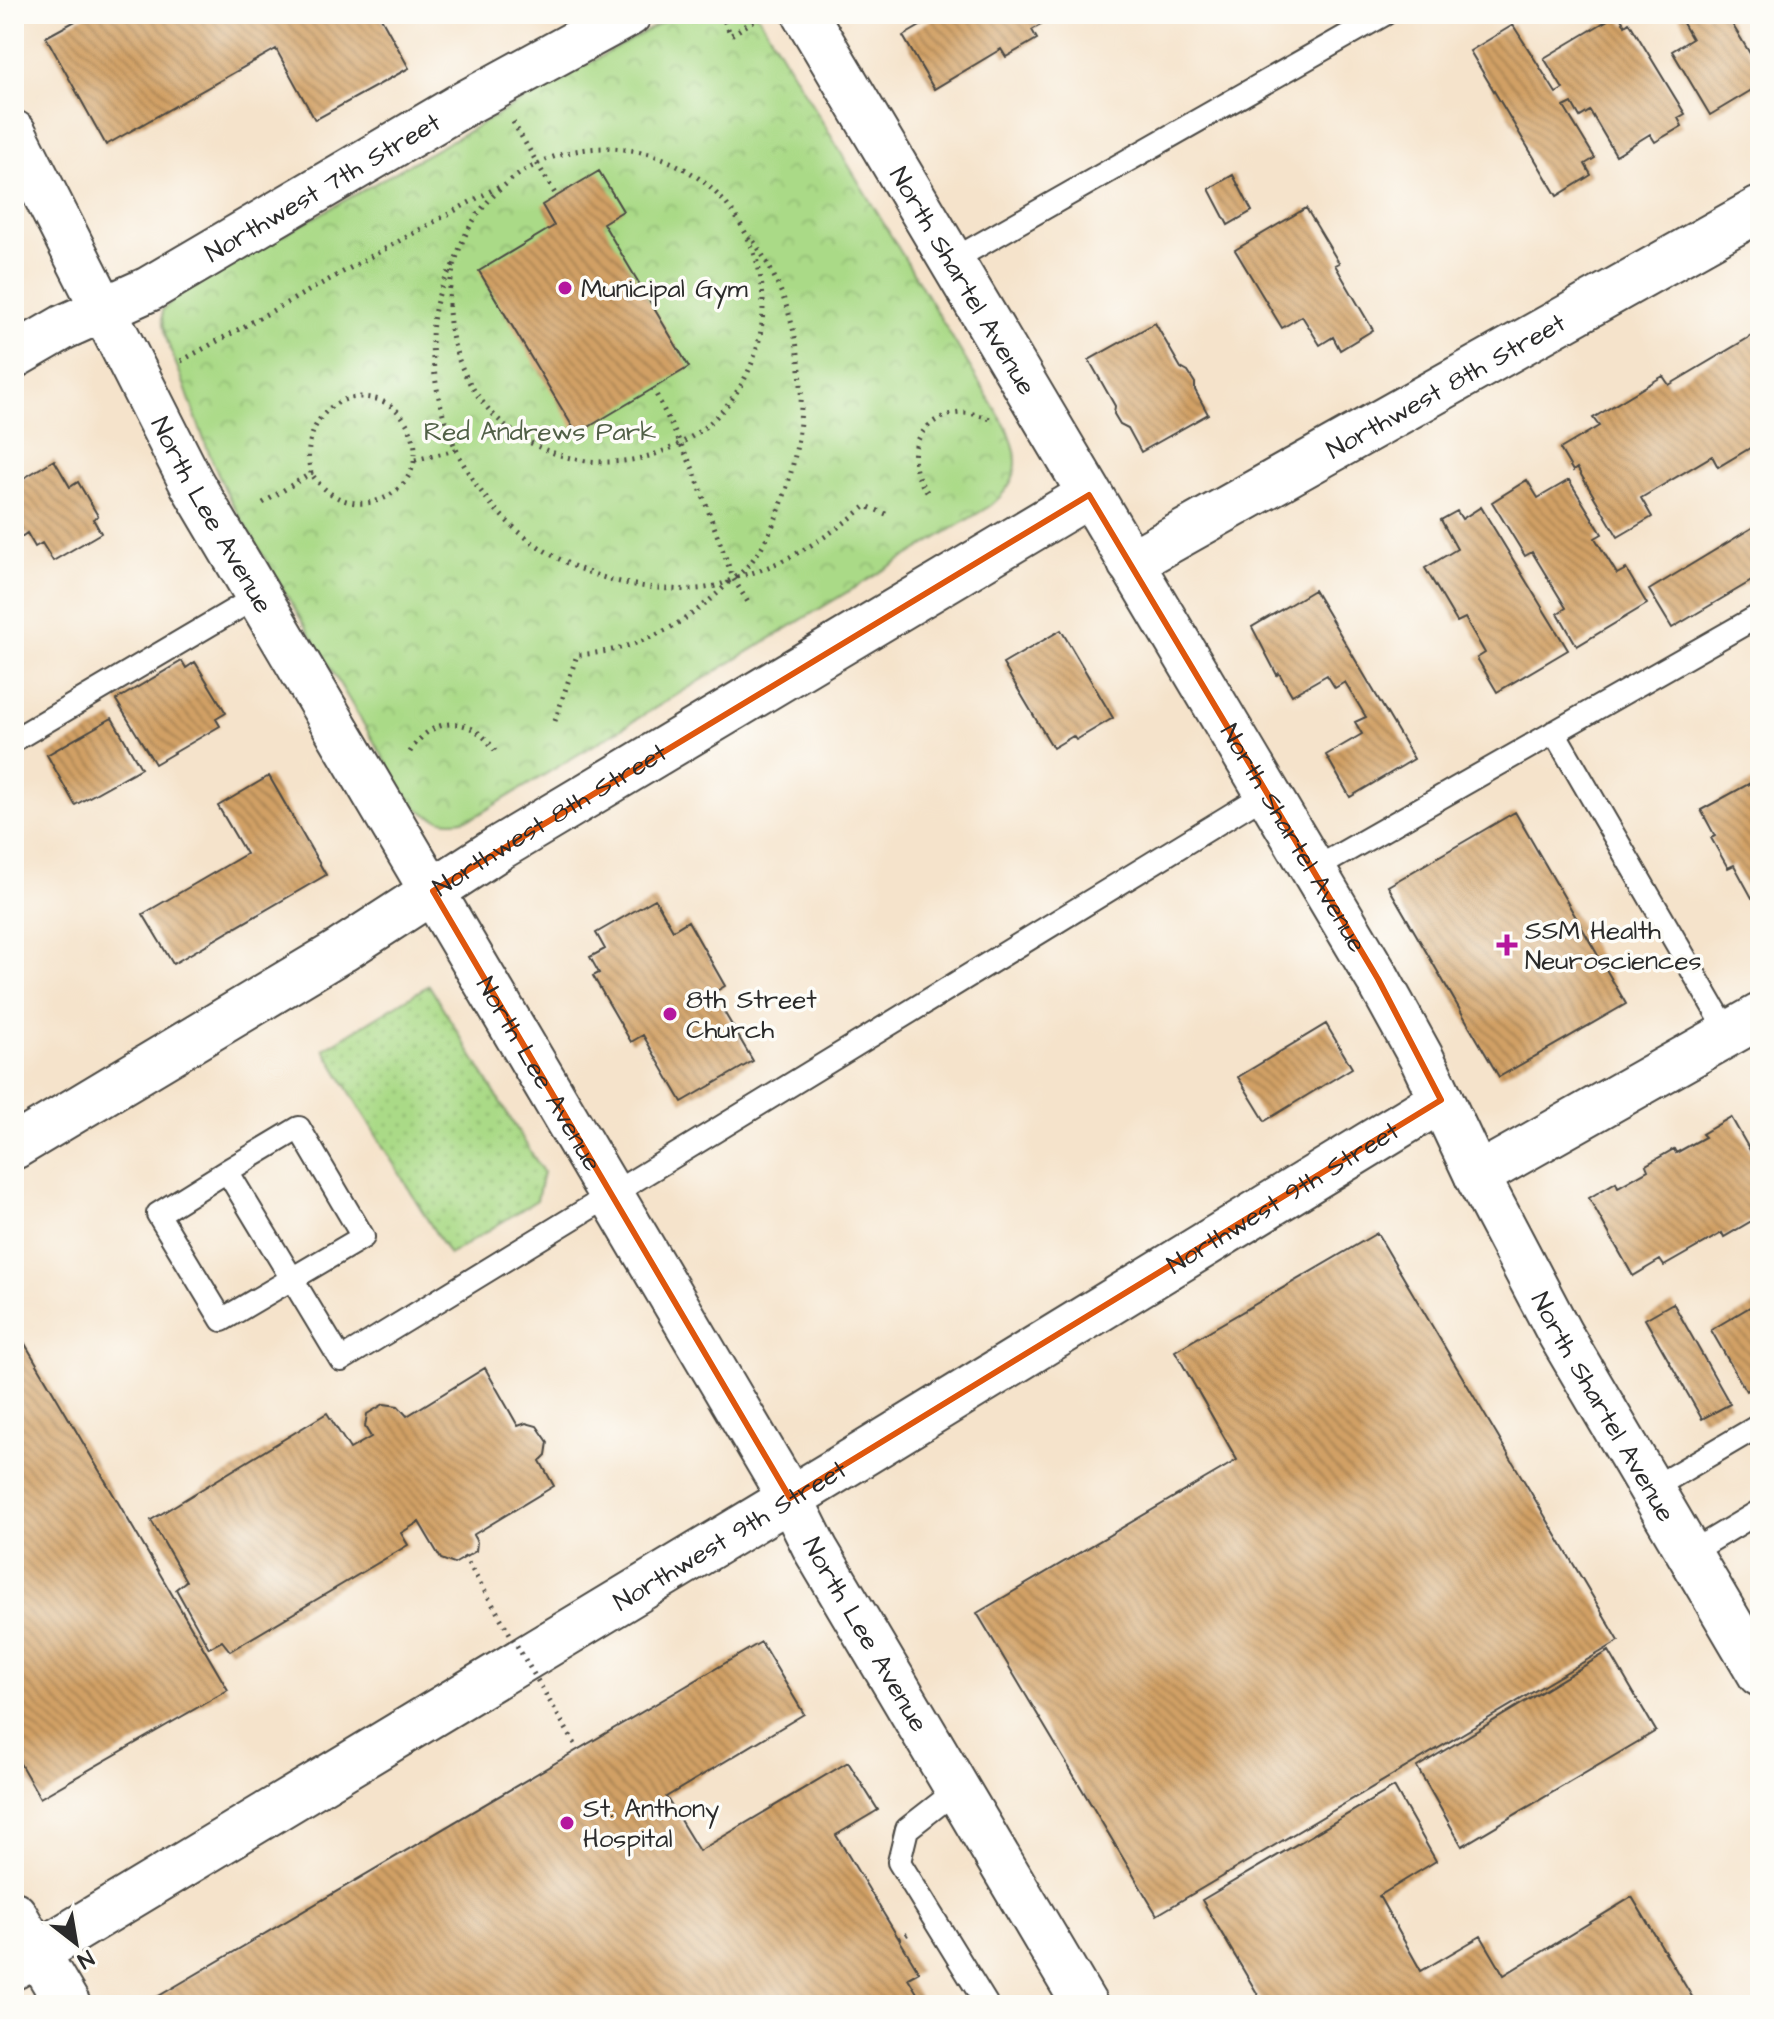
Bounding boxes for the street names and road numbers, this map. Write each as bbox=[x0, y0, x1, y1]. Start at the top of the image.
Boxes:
street label: Northwest 7th Street bbox=[198, 104, 448, 271]
street label: North Shartel Avenue bbox=[881, 160, 1044, 402]
street label: Northwest 8th Street bbox=[1320, 305, 1572, 468]
street label: North Lee Avenue bbox=[142, 411, 281, 620]
street label: North Shartel Avenue bbox=[1211, 717, 1375, 959]
street label: Northwest 8th Street bbox=[426, 734, 674, 905]
street label: North Lee Avenue bbox=[467, 970, 610, 1178]
street label: Northwest 9th Street bbox=[1160, 1113, 1407, 1283]
street label: North Shartel Avenue bbox=[1522, 1286, 1683, 1529]
street label: Northwest 9th Street bbox=[607, 1451, 854, 1620]
street label: North Lee Avenue bbox=[794, 1531, 936, 1739]

